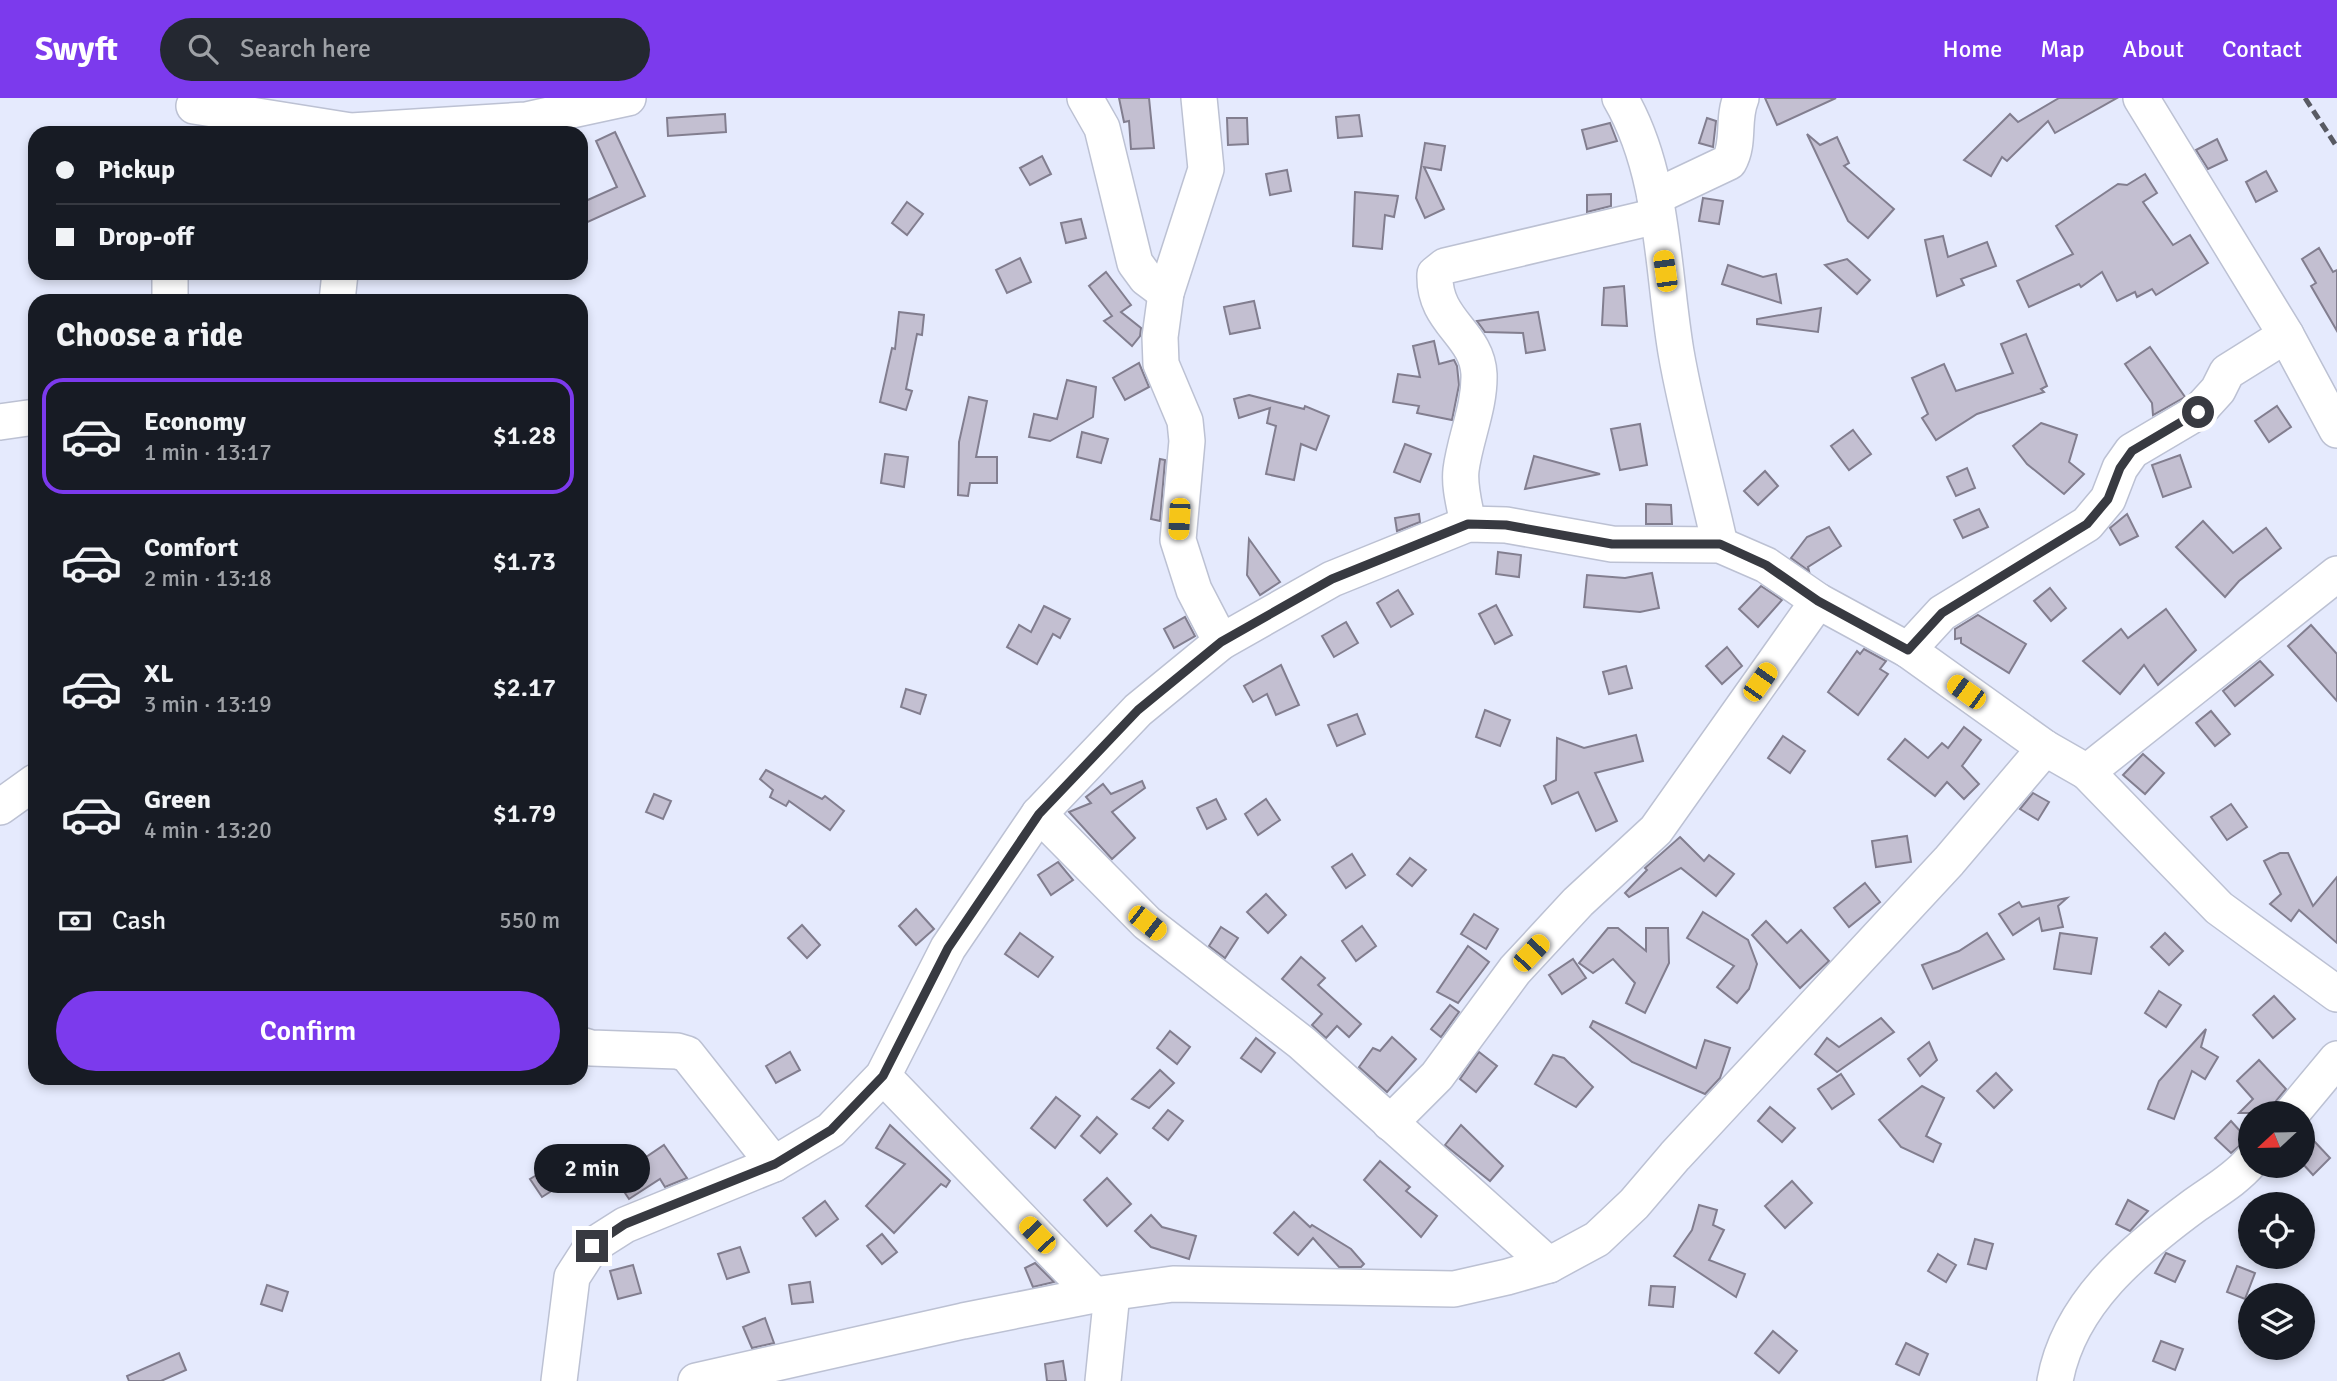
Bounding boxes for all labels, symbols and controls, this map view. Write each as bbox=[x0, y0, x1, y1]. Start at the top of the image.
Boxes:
search box bbox=[160, 18, 650, 81]
text: Swyft bbox=[35, 29, 118, 70]
icon: search bbox=[184, 30, 222, 68]
text: Search here bbox=[240, 33, 371, 65]
text: Home bbox=[1942, 34, 2002, 64]
text: Map bbox=[2040, 34, 2085, 64]
text: About bbox=[2123, 34, 2184, 64]
text: Contact bbox=[2222, 34, 2302, 64]
text: Pickup bbox=[98, 154, 175, 186]
text: Drop-off bbox=[98, 221, 194, 253]
car bbox=[1652, 249, 1679, 293]
text: Choose a ride bbox=[56, 316, 243, 355]
route start bbox=[2182, 396, 2214, 428]
icon: car bbox=[60, 405, 123, 468]
text: Economy bbox=[144, 406, 246, 438]
text: $1.28 bbox=[493, 420, 556, 452]
text: 1 min · 13:17 bbox=[144, 438, 272, 467]
car bbox=[1168, 497, 1191, 541]
icon: car bbox=[60, 531, 123, 594]
text: Comfort bbox=[144, 532, 238, 564]
text: $1.73 bbox=[493, 546, 556, 578]
text: 2 min · 13:18 bbox=[144, 564, 272, 593]
icon: car bbox=[60, 657, 123, 720]
text: XL bbox=[144, 658, 174, 690]
car bbox=[1740, 659, 1781, 705]
car bbox=[1943, 671, 1990, 713]
text: $2.17 bbox=[493, 672, 556, 704]
text: 3 min · 13:19 bbox=[144, 690, 272, 719]
icon: car bbox=[60, 783, 123, 846]
text: Green bbox=[144, 784, 211, 816]
text: $1.79 bbox=[493, 798, 556, 830]
text: 4 min · 13:20 bbox=[144, 816, 272, 845]
icon: cash bbox=[56, 902, 94, 940]
car bbox=[1124, 902, 1171, 944]
text: Cash bbox=[112, 905, 166, 937]
text: 550 m bbox=[499, 906, 560, 935]
car bbox=[1509, 930, 1554, 976]
button: Confirm bbox=[56, 991, 560, 1071]
north arrow bbox=[2238, 1101, 2315, 1178]
map controls bbox=[2238, 1101, 2315, 1360]
callout: 2 min bbox=[534, 1144, 650, 1194]
text: 2 min bbox=[564, 1154, 620, 1183]
button: locate bbox=[2238, 1192, 2315, 1269]
car bbox=[1015, 1213, 1060, 1257]
route end bbox=[576, 1230, 608, 1262]
button: layers bbox=[2238, 1283, 2315, 1360]

